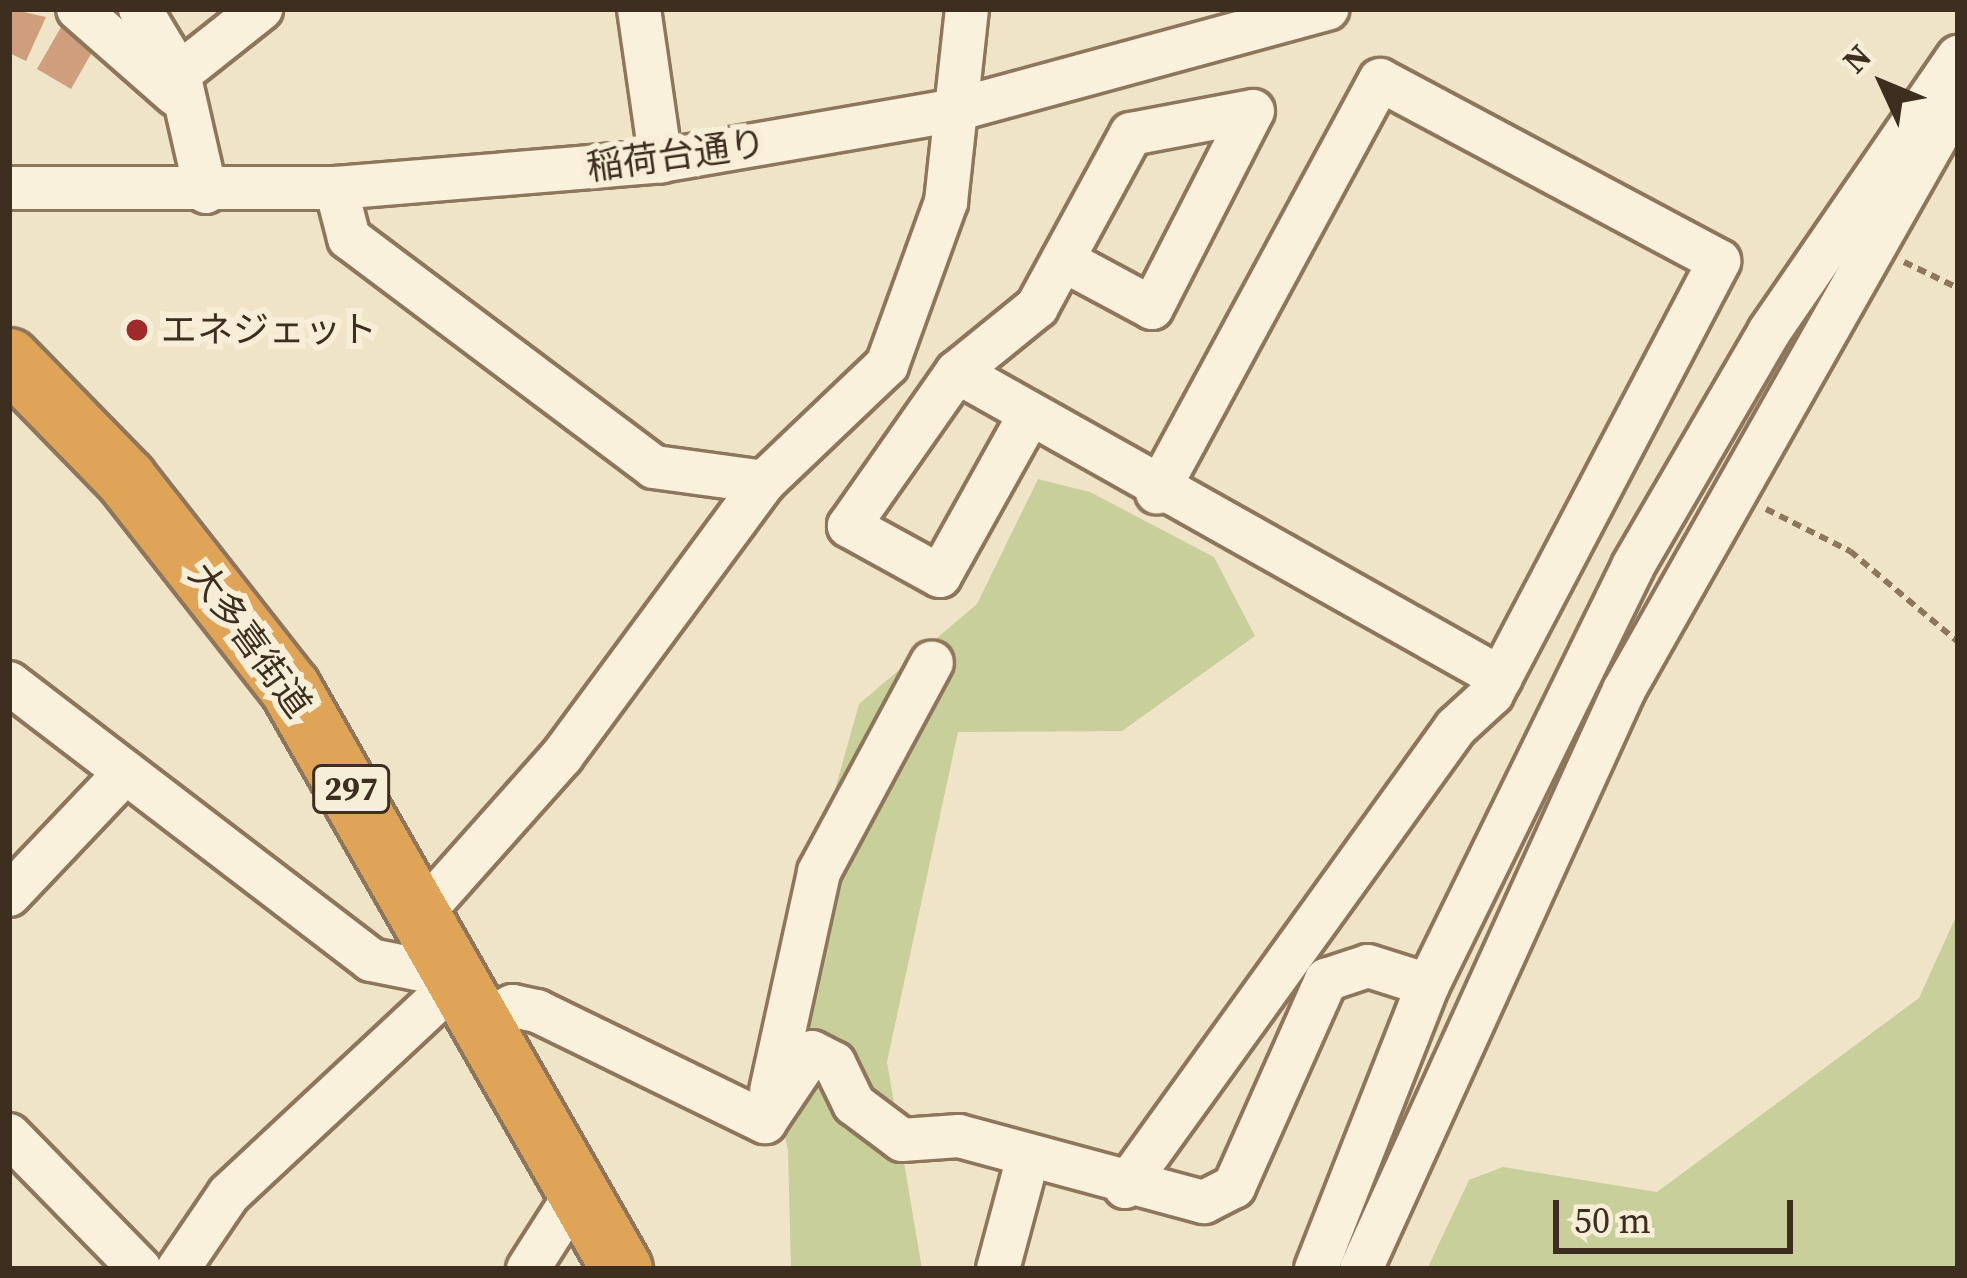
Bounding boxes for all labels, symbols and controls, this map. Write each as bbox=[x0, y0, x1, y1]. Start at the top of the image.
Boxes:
north arrow bbox=[1823, 24, 1943, 144]
text: N bbox=[1832, 34, 1881, 83]
street label: 稲荷台通り bbox=[584, 121, 768, 189]
place label: エネジェット bbox=[161, 308, 377, 352]
marker: エネジェット bbox=[124, 317, 150, 343]
street label: 大多喜街道 bbox=[180, 554, 320, 726]
road number: 297 bbox=[312, 762, 390, 816]
scale bar bbox=[1559, 1176, 1799, 1250]
text: 50 m bbox=[1574, 1196, 1651, 1245]

